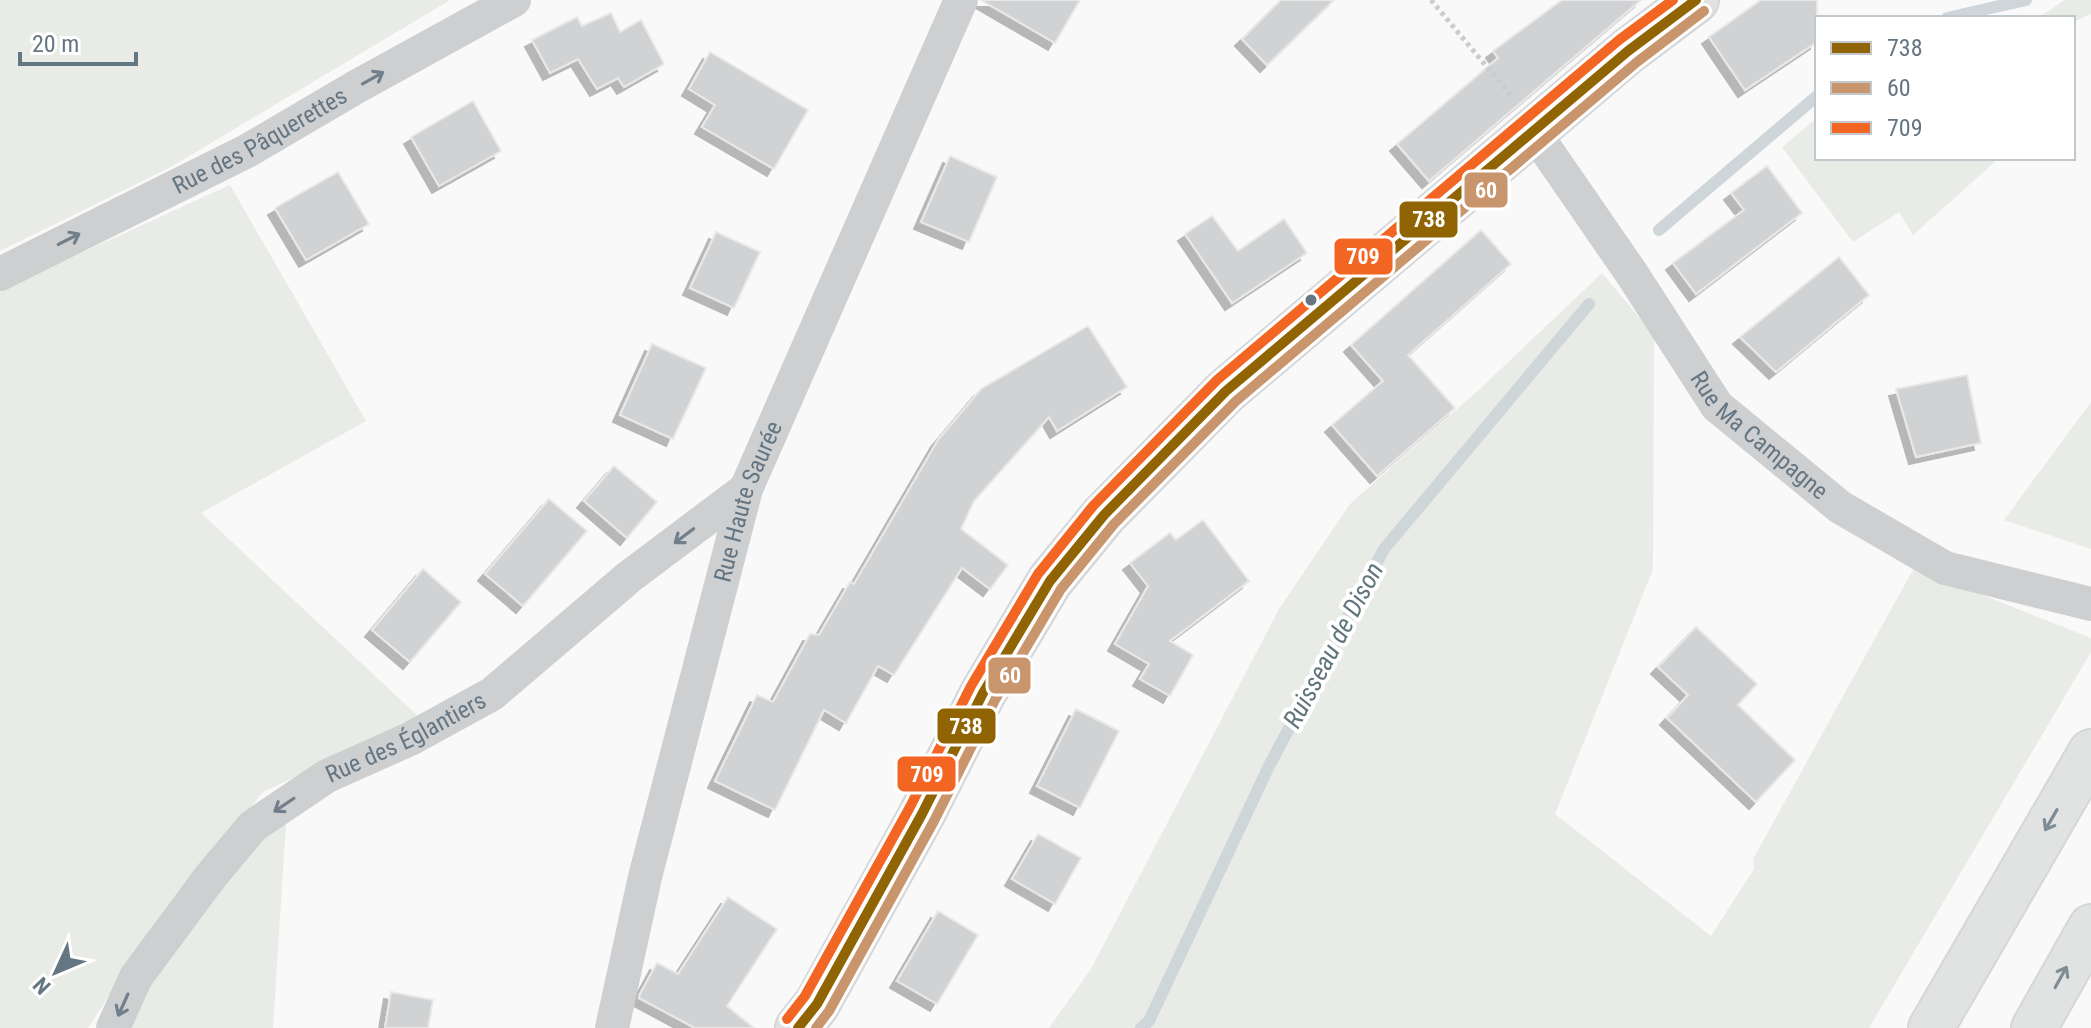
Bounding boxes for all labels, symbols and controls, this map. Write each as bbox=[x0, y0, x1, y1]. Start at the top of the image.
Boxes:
scale bar bbox=[20, 16, 136, 66]
legend bbox=[1815, 16, 2075, 160]
text: 20 m bbox=[32, 30, 79, 58]
text: 738 bbox=[1887, 34, 1923, 62]
one-way arrow bbox=[361, 69, 384, 85]
text: 60 bbox=[1887, 74, 1911, 102]
street label: Rue des Pâquerettes bbox=[168, 81, 352, 200]
text: 709 bbox=[1887, 114, 1923, 142]
line badge: 60 bbox=[1463, 171, 1509, 209]
text: 60 bbox=[1475, 178, 1497, 203]
line badge: 738 bbox=[1398, 200, 1459, 239]
text: 738 bbox=[1412, 207, 1446, 232]
one-way arrow bbox=[57, 230, 81, 246]
line badge: 709 bbox=[1333, 237, 1394, 276]
text: 709 bbox=[1346, 244, 1380, 269]
unlabelled marker bbox=[1303, 292, 1319, 308]
street label: Rue Ma Campagne bbox=[1684, 366, 1833, 505]
street label: Rue Haute Saurée bbox=[708, 417, 788, 585]
one-way arrow bbox=[673, 528, 695, 545]
water label: Ruisseau de Dison bbox=[1277, 557, 1389, 733]
line badge: 60 bbox=[987, 656, 1032, 695]
text: 60 bbox=[999, 663, 1021, 688]
street label: Rue des Églantiers bbox=[321, 686, 491, 789]
line badge: 738 bbox=[936, 707, 997, 745]
text: 738 bbox=[949, 714, 983, 739]
line badge: 709 bbox=[896, 755, 957, 793]
text: 709 bbox=[910, 762, 944, 787]
one-way arrow bbox=[274, 796, 296, 813]
one-way arrow bbox=[2043, 808, 2059, 831]
north arrow bbox=[16, 932, 96, 1012]
one-way arrow bbox=[2054, 966, 2070, 989]
text: N bbox=[28, 972, 56, 999]
one-way arrow bbox=[115, 993, 130, 1017]

